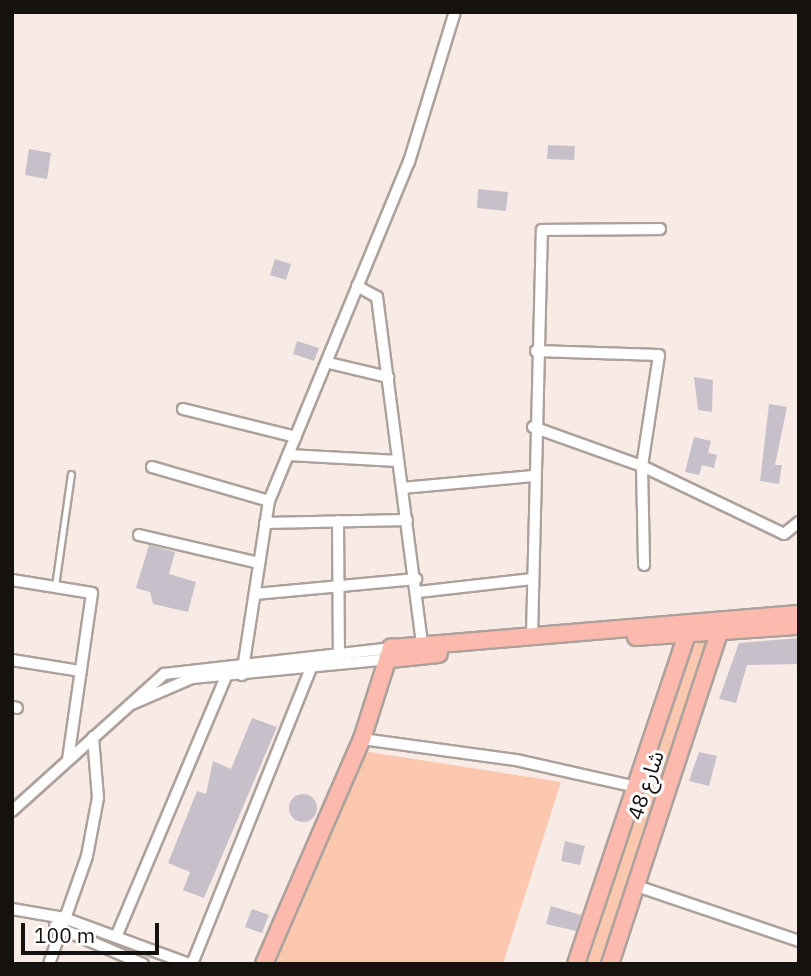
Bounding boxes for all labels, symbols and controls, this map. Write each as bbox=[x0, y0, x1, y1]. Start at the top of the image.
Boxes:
street label: 48 شارع bbox=[622, 747, 668, 823]
scale bar bbox=[24, 909, 163, 953]
text: 100 m bbox=[34, 921, 95, 949]

